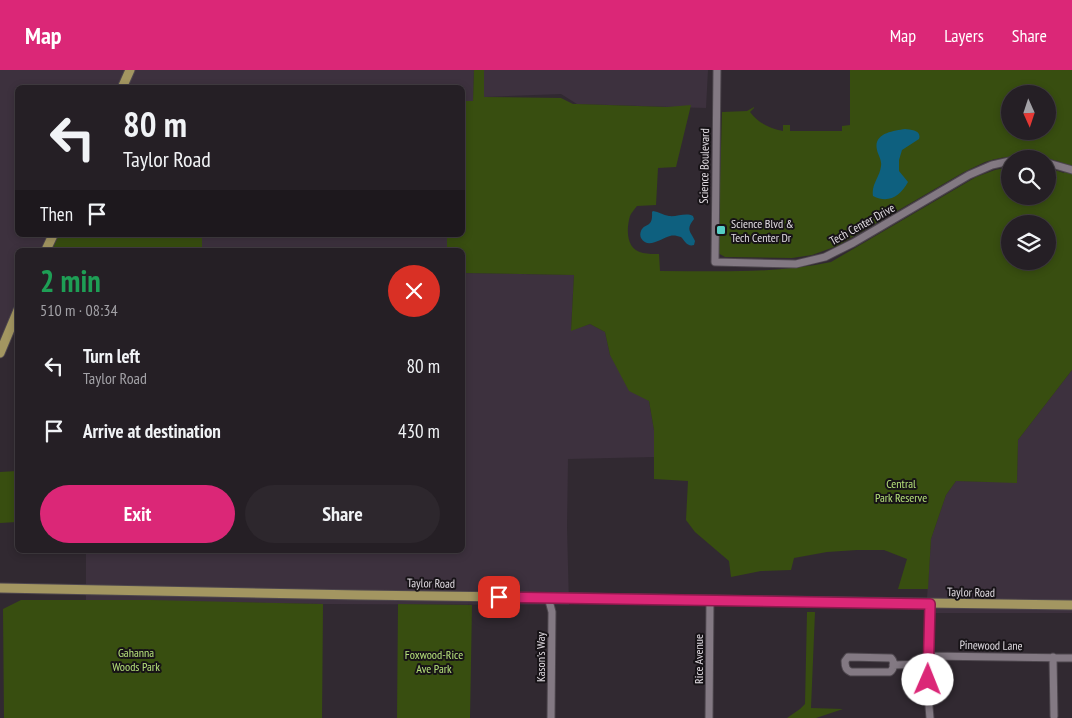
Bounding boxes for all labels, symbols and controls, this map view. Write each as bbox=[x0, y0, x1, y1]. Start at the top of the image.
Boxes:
text: Map bbox=[25, 20, 62, 51]
text: Map bbox=[890, 24, 916, 47]
text: Layers bbox=[944, 24, 984, 47]
text: Share bbox=[1012, 24, 1047, 47]
north arrow bbox=[1001, 85, 1056, 140]
map controls bbox=[1001, 85, 1056, 270]
text: 80 m bbox=[123, 101, 187, 147]
icon: left bbox=[40, 105, 105, 170]
street label: Science Boulevard bbox=[696, 128, 712, 204]
text: Taylor Road bbox=[123, 145, 211, 173]
button: search bbox=[1001, 150, 1056, 205]
icon: arrive bbox=[83, 200, 111, 228]
street label: Tech Center Drive bbox=[827, 200, 897, 248]
text: Then bbox=[40, 202, 73, 226]
button: layers bbox=[1001, 215, 1056, 270]
place label: Science Blvd & Tech Center Dr bbox=[731, 216, 794, 245]
marker: Science Blvd & Tech Center Dr bbox=[715, 224, 727, 236]
text: 2 min bbox=[40, 261, 101, 300]
button: close bbox=[388, 265, 440, 317]
text: 510 m · 08:34 bbox=[40, 300, 118, 320]
text: Turn left bbox=[83, 344, 140, 368]
icon: left bbox=[40, 352, 68, 380]
text: 80 m bbox=[407, 354, 440, 378]
text: Taylor Road bbox=[83, 368, 147, 388]
icon: arrive bbox=[40, 417, 68, 445]
text: Arrive at destination bbox=[83, 419, 221, 443]
text: 430 m bbox=[398, 419, 440, 443]
park label: Central Park Reserve bbox=[875, 476, 927, 505]
button: Exit bbox=[40, 485, 235, 543]
button: Share bbox=[245, 485, 440, 543]
street label: Taylor Road bbox=[407, 575, 455, 591]
pin bbox=[478, 576, 520, 618]
icon: arrive bbox=[485, 583, 513, 611]
street label: Taylor Road bbox=[947, 584, 995, 600]
street label: Kason's Way bbox=[533, 632, 548, 682]
street label: Rice Avenue bbox=[691, 634, 706, 684]
street label: Pinewood Lane bbox=[959, 637, 1023, 653]
park label: Gahanna Woods Park bbox=[112, 645, 160, 674]
park label: Foxwood-Rice Ave Park bbox=[405, 647, 463, 676]
position arrow bbox=[901, 653, 953, 705]

